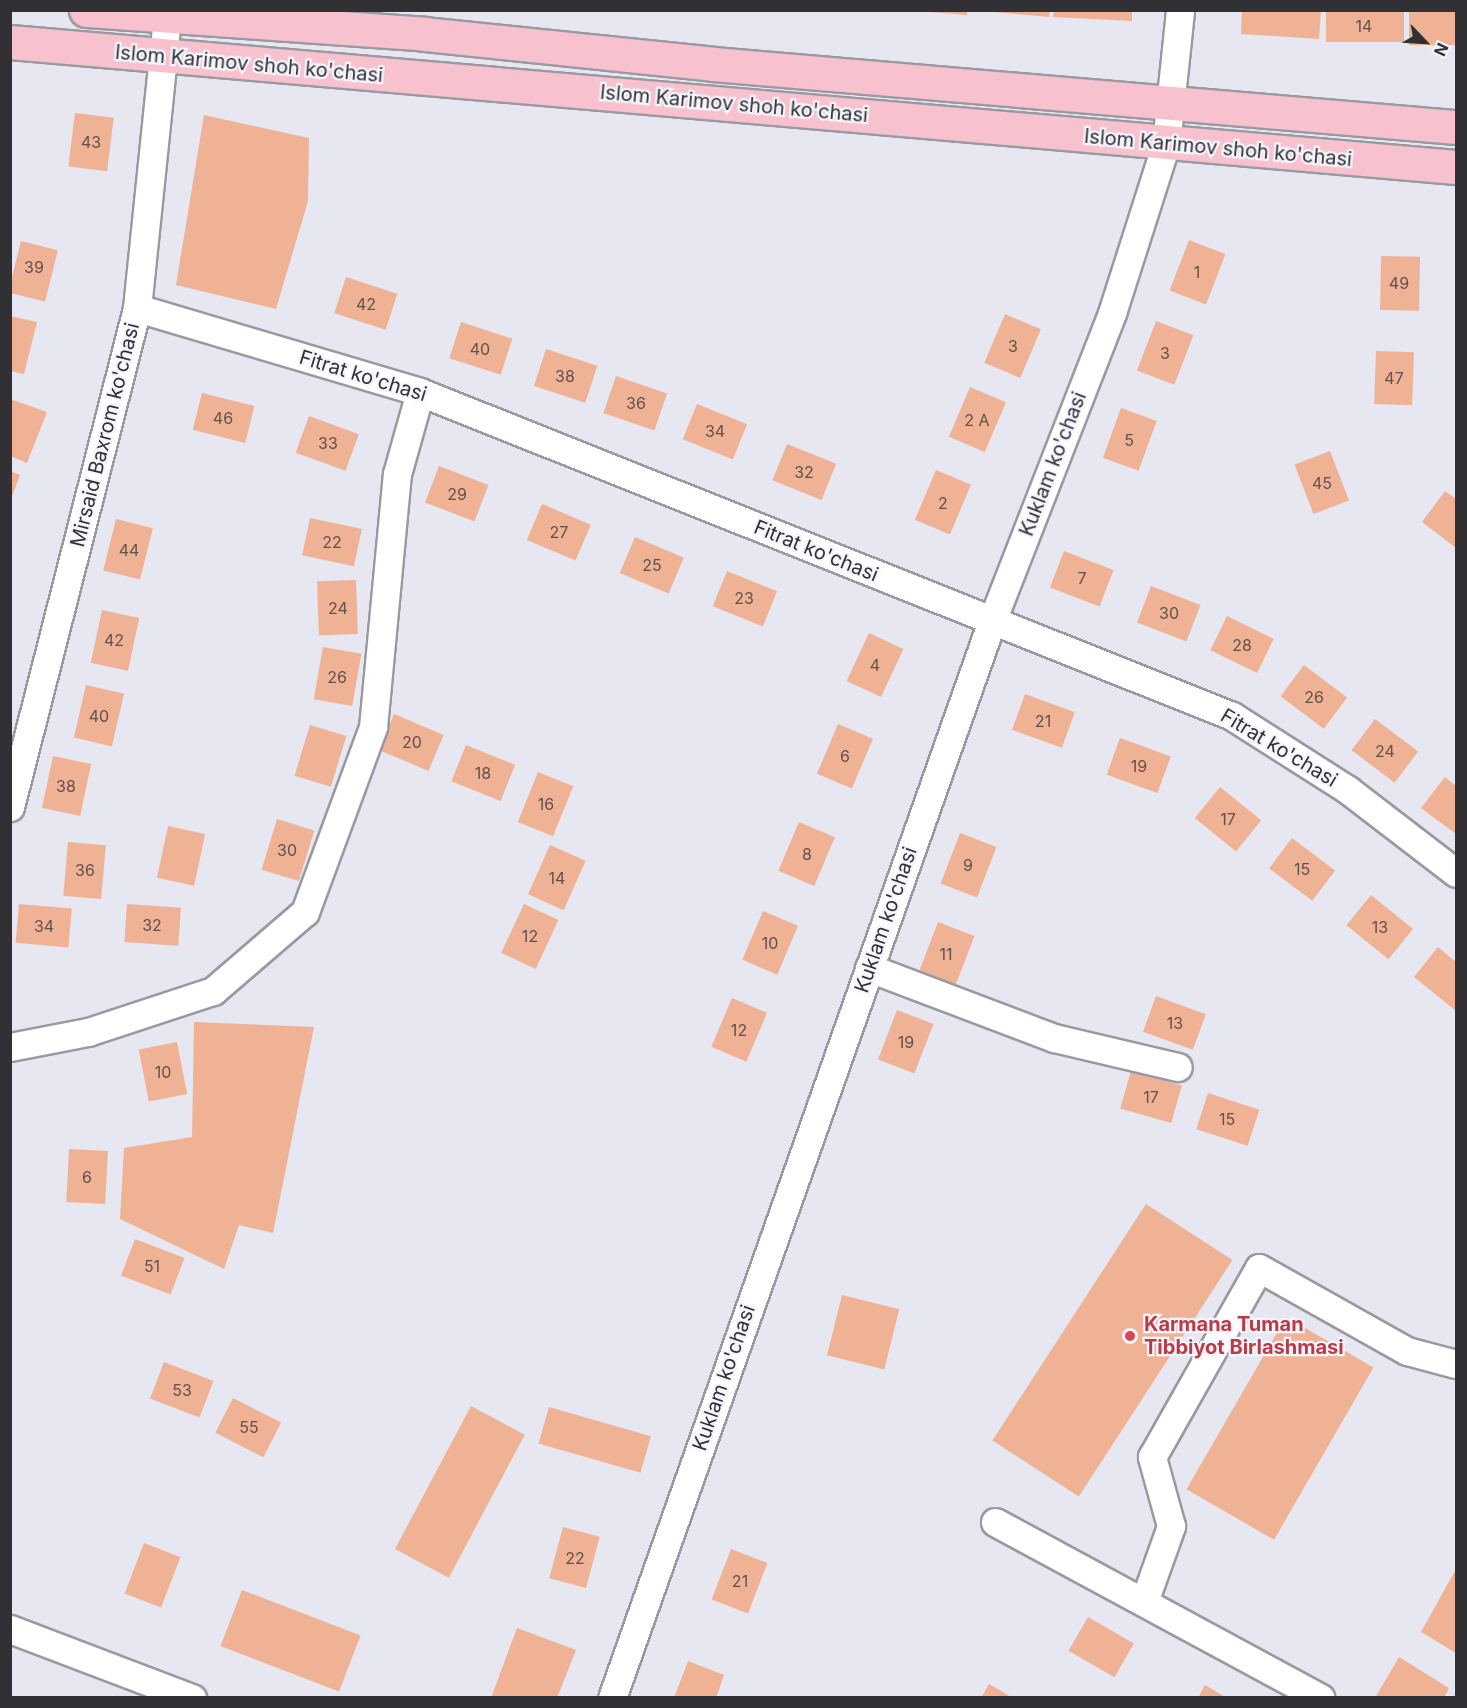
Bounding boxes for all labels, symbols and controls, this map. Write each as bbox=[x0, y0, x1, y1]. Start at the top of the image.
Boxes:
north arrow bbox=[1395, 12, 1455, 72]
house number: 14 bbox=[1356, 16, 1372, 36]
street label: Islom Karimov shoh ko'chasi bbox=[114, 40, 384, 88]
text: N bbox=[1430, 40, 1453, 59]
street label: Islom Karimov shoh ko'chasi bbox=[599, 80, 869, 128]
street label: Islom Karimov shoh ko'chasi bbox=[1083, 124, 1353, 172]
house number: 43 bbox=[81, 132, 101, 152]
house number: 39 bbox=[24, 257, 44, 277]
house number: 1 bbox=[1194, 262, 1200, 282]
house number: 49 bbox=[1389, 273, 1409, 293]
house number: 42 bbox=[356, 294, 376, 314]
street label: Mirsaid Baxrom ko'chasi bbox=[65, 320, 145, 550]
house number: 3 bbox=[1008, 336, 1018, 356]
house number: 40 bbox=[470, 339, 490, 359]
house number: 3 bbox=[1160, 343, 1170, 363]
street label: Fitrat ko'chasi bbox=[296, 345, 430, 407]
house number: 38 bbox=[555, 366, 575, 386]
house number: 47 bbox=[1384, 368, 1404, 388]
street label: Kuklam ko'chasi bbox=[1014, 388, 1092, 540]
house number: 36 bbox=[626, 393, 646, 413]
house number: 46 bbox=[213, 408, 233, 428]
house number: 2 А bbox=[964, 410, 990, 430]
house number: 34 bbox=[705, 421, 725, 441]
house number: 5 bbox=[1124, 430, 1134, 450]
house number: 33 bbox=[318, 433, 338, 453]
house number: 32 bbox=[794, 462, 814, 482]
house number: 45 bbox=[1312, 473, 1332, 493]
house number: 29 bbox=[447, 484, 467, 504]
house number: 2 bbox=[938, 493, 948, 513]
street label: Fitrat ko'chasi bbox=[750, 515, 882, 587]
house number: 27 bbox=[550, 522, 568, 542]
house number: 22 bbox=[322, 532, 342, 552]
house number: 44 bbox=[119, 540, 139, 560]
house number: 25 bbox=[642, 555, 662, 575]
house number: 7 bbox=[1077, 568, 1087, 588]
house number: 23 bbox=[734, 588, 754, 608]
house number: 24 bbox=[328, 598, 348, 618]
house number: 30 bbox=[1159, 603, 1179, 623]
house number: 42 bbox=[104, 630, 124, 650]
house number: 28 bbox=[1232, 635, 1252, 655]
house number: 4 bbox=[870, 655, 880, 675]
house number: 26 bbox=[327, 667, 347, 687]
house number: 26 bbox=[1304, 687, 1324, 707]
street label: Fitrat ko'chasi bbox=[1216, 704, 1342, 792]
house number: 40 bbox=[89, 706, 109, 726]
house number: 21 bbox=[1035, 711, 1051, 731]
house number: 20 bbox=[402, 732, 422, 752]
house number: 24 bbox=[1375, 741, 1395, 761]
house number: 6 bbox=[840, 746, 850, 766]
house number: 19 bbox=[1131, 756, 1147, 776]
house number: 18 bbox=[475, 763, 491, 783]
house number: 38 bbox=[56, 776, 76, 796]
house number: 16 bbox=[538, 794, 554, 814]
house number: 17 bbox=[1220, 809, 1236, 829]
house number: 30 bbox=[277, 840, 297, 860]
house number: 8 bbox=[802, 844, 812, 864]
street label: Kuklam ko'chasi bbox=[850, 844, 922, 996]
house number: 9 bbox=[963, 855, 973, 875]
house number: 15 bbox=[1294, 859, 1310, 879]
house number: 36 bbox=[75, 860, 95, 880]
house number: 14 bbox=[549, 868, 565, 888]
house number: 32 bbox=[142, 915, 162, 935]
house number: 34 bbox=[34, 916, 54, 936]
house number: 13 bbox=[1372, 917, 1388, 937]
house number: 12 bbox=[522, 926, 538, 946]
house number: 10 bbox=[762, 933, 778, 953]
house number: 11 bbox=[939, 944, 953, 964]
house number: 13 bbox=[1167, 1013, 1183, 1033]
house number: 12 bbox=[731, 1020, 747, 1040]
house number: 19 bbox=[898, 1032, 914, 1052]
house number: 10 bbox=[155, 1062, 171, 1082]
house number: 17 bbox=[1143, 1087, 1159, 1107]
house number: 15 bbox=[1219, 1109, 1235, 1129]
house number: 6 bbox=[82, 1167, 92, 1187]
house number: 51 bbox=[144, 1256, 160, 1276]
street label: Kuklam ko'chasi bbox=[688, 1302, 760, 1454]
place label: Karmana Tuman Tibbiyot Birlashmasi bbox=[1144, 1312, 1344, 1359]
marker: Karmana Tuman Tibbiyot Birlashmasi bbox=[1121, 1327, 1139, 1345]
house number: 53 bbox=[172, 1380, 192, 1400]
house number: 55 bbox=[239, 1417, 259, 1437]
house number: 22 bbox=[565, 1548, 585, 1568]
house number: 21 bbox=[732, 1571, 748, 1591]

